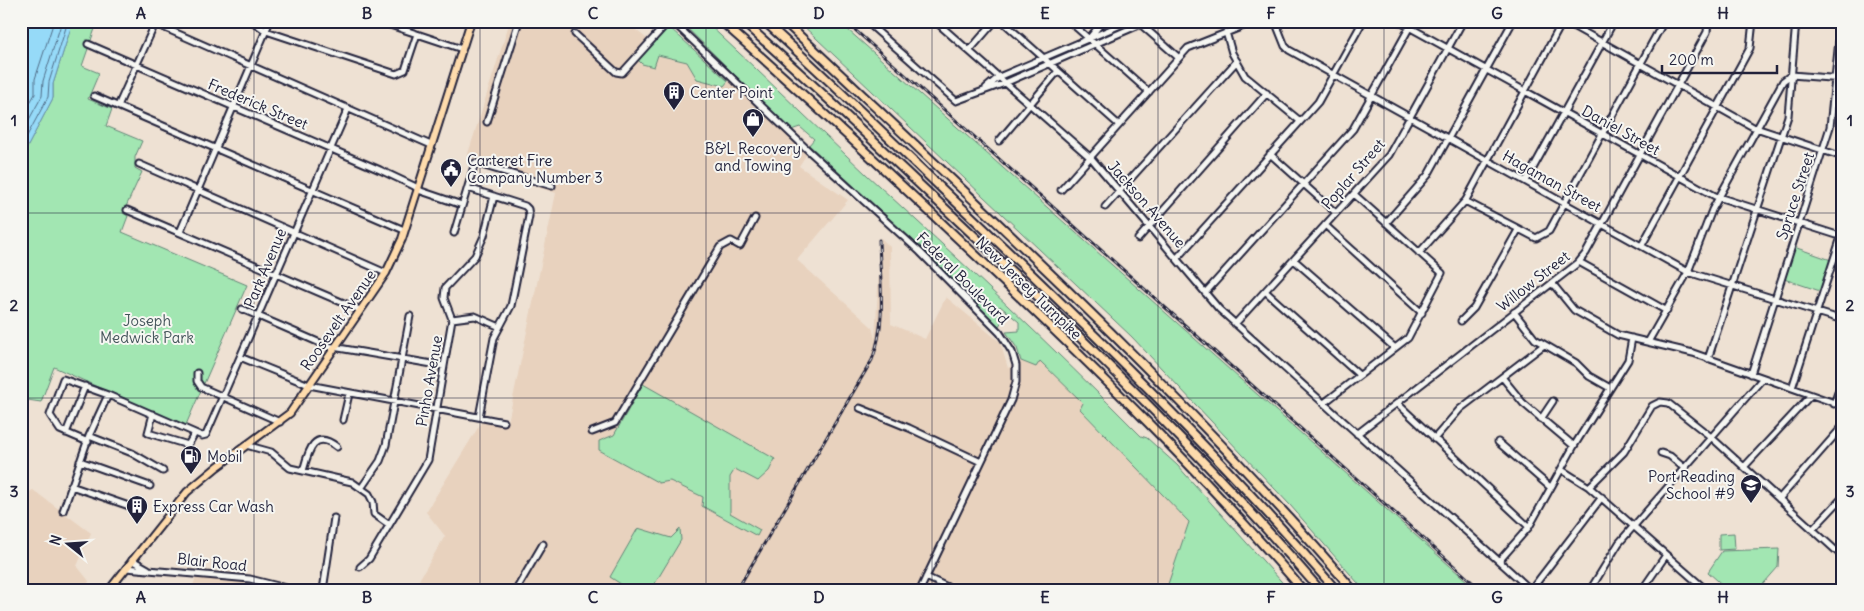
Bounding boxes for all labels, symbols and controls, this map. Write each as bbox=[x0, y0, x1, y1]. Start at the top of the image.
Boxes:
text: A bbox=[136, 3, 146, 23]
text: B bbox=[362, 3, 373, 23]
text: C bbox=[588, 3, 599, 23]
text: D bbox=[813, 3, 825, 23]
text: E bbox=[1040, 3, 1050, 23]
text: F bbox=[1266, 3, 1276, 23]
text: G bbox=[1491, 3, 1503, 23]
text: H bbox=[1717, 3, 1729, 23]
scale bar bbox=[1662, 42, 1776, 74]
text: 200 m bbox=[1669, 50, 1714, 69]
street label: Frederick Street bbox=[205, 74, 311, 134]
building icon: Center Point bbox=[662, 80, 686, 111]
place label: Center Point bbox=[690, 83, 773, 102]
street label: Daniel Street bbox=[1579, 101, 1663, 159]
shop icon: B&L Recovery and Towing bbox=[741, 107, 765, 138]
text: 1 bbox=[11, 110, 17, 130]
text: 1 bbox=[1847, 110, 1853, 130]
street label: Poplar Street bbox=[1317, 135, 1389, 213]
place label: B&L Recovery and Towing bbox=[705, 139, 801, 175]
street label: Hagaman Street bbox=[1499, 146, 1605, 216]
street label: Spruce Street bbox=[1772, 150, 1818, 242]
place label: Carteret Fire Company Number 3 bbox=[467, 151, 603, 187]
public building icon: Carteret Fire Company Number 3 bbox=[439, 157, 463, 188]
street label: Jackson Avenue bbox=[1104, 157, 1190, 251]
street label: Park Avenue bbox=[240, 225, 290, 311]
street label: Federal Boulevard bbox=[913, 228, 1013, 328]
street label: New Jersey Turnpike bbox=[972, 232, 1086, 344]
street label: Willow Street bbox=[1493, 247, 1573, 315]
street label: Roosevelt Avenue bbox=[296, 266, 380, 374]
text: 2 bbox=[10, 295, 19, 315]
text: 2 bbox=[1846, 295, 1855, 315]
park label: Joseph Medwick Park bbox=[100, 311, 194, 347]
street label: Pinho Avenue bbox=[412, 334, 446, 428]
fuel station icon: Mobil bbox=[179, 444, 203, 475]
place label: Mobil bbox=[207, 447, 242, 466]
place label: Port Reading School #9 bbox=[1648, 467, 1735, 503]
school or university icon: Port Reading School #9 bbox=[1739, 473, 1763, 504]
text: 3 bbox=[9, 481, 19, 501]
text: 3 bbox=[1845, 481, 1855, 501]
building icon: Express Car Wash bbox=[125, 494, 149, 525]
place label: Express Car Wash bbox=[153, 497, 274, 516]
north arrow bbox=[42, 518, 92, 568]
text: N bbox=[46, 533, 66, 547]
street label: Blair Road bbox=[176, 549, 248, 575]
text: A bbox=[136, 587, 146, 607]
text: B bbox=[362, 587, 373, 607]
text: C bbox=[588, 587, 599, 607]
text: D bbox=[813, 587, 825, 607]
text: E bbox=[1040, 587, 1050, 607]
text: F bbox=[1266, 587, 1276, 607]
text: G bbox=[1491, 587, 1503, 607]
text: H bbox=[1717, 587, 1729, 607]

